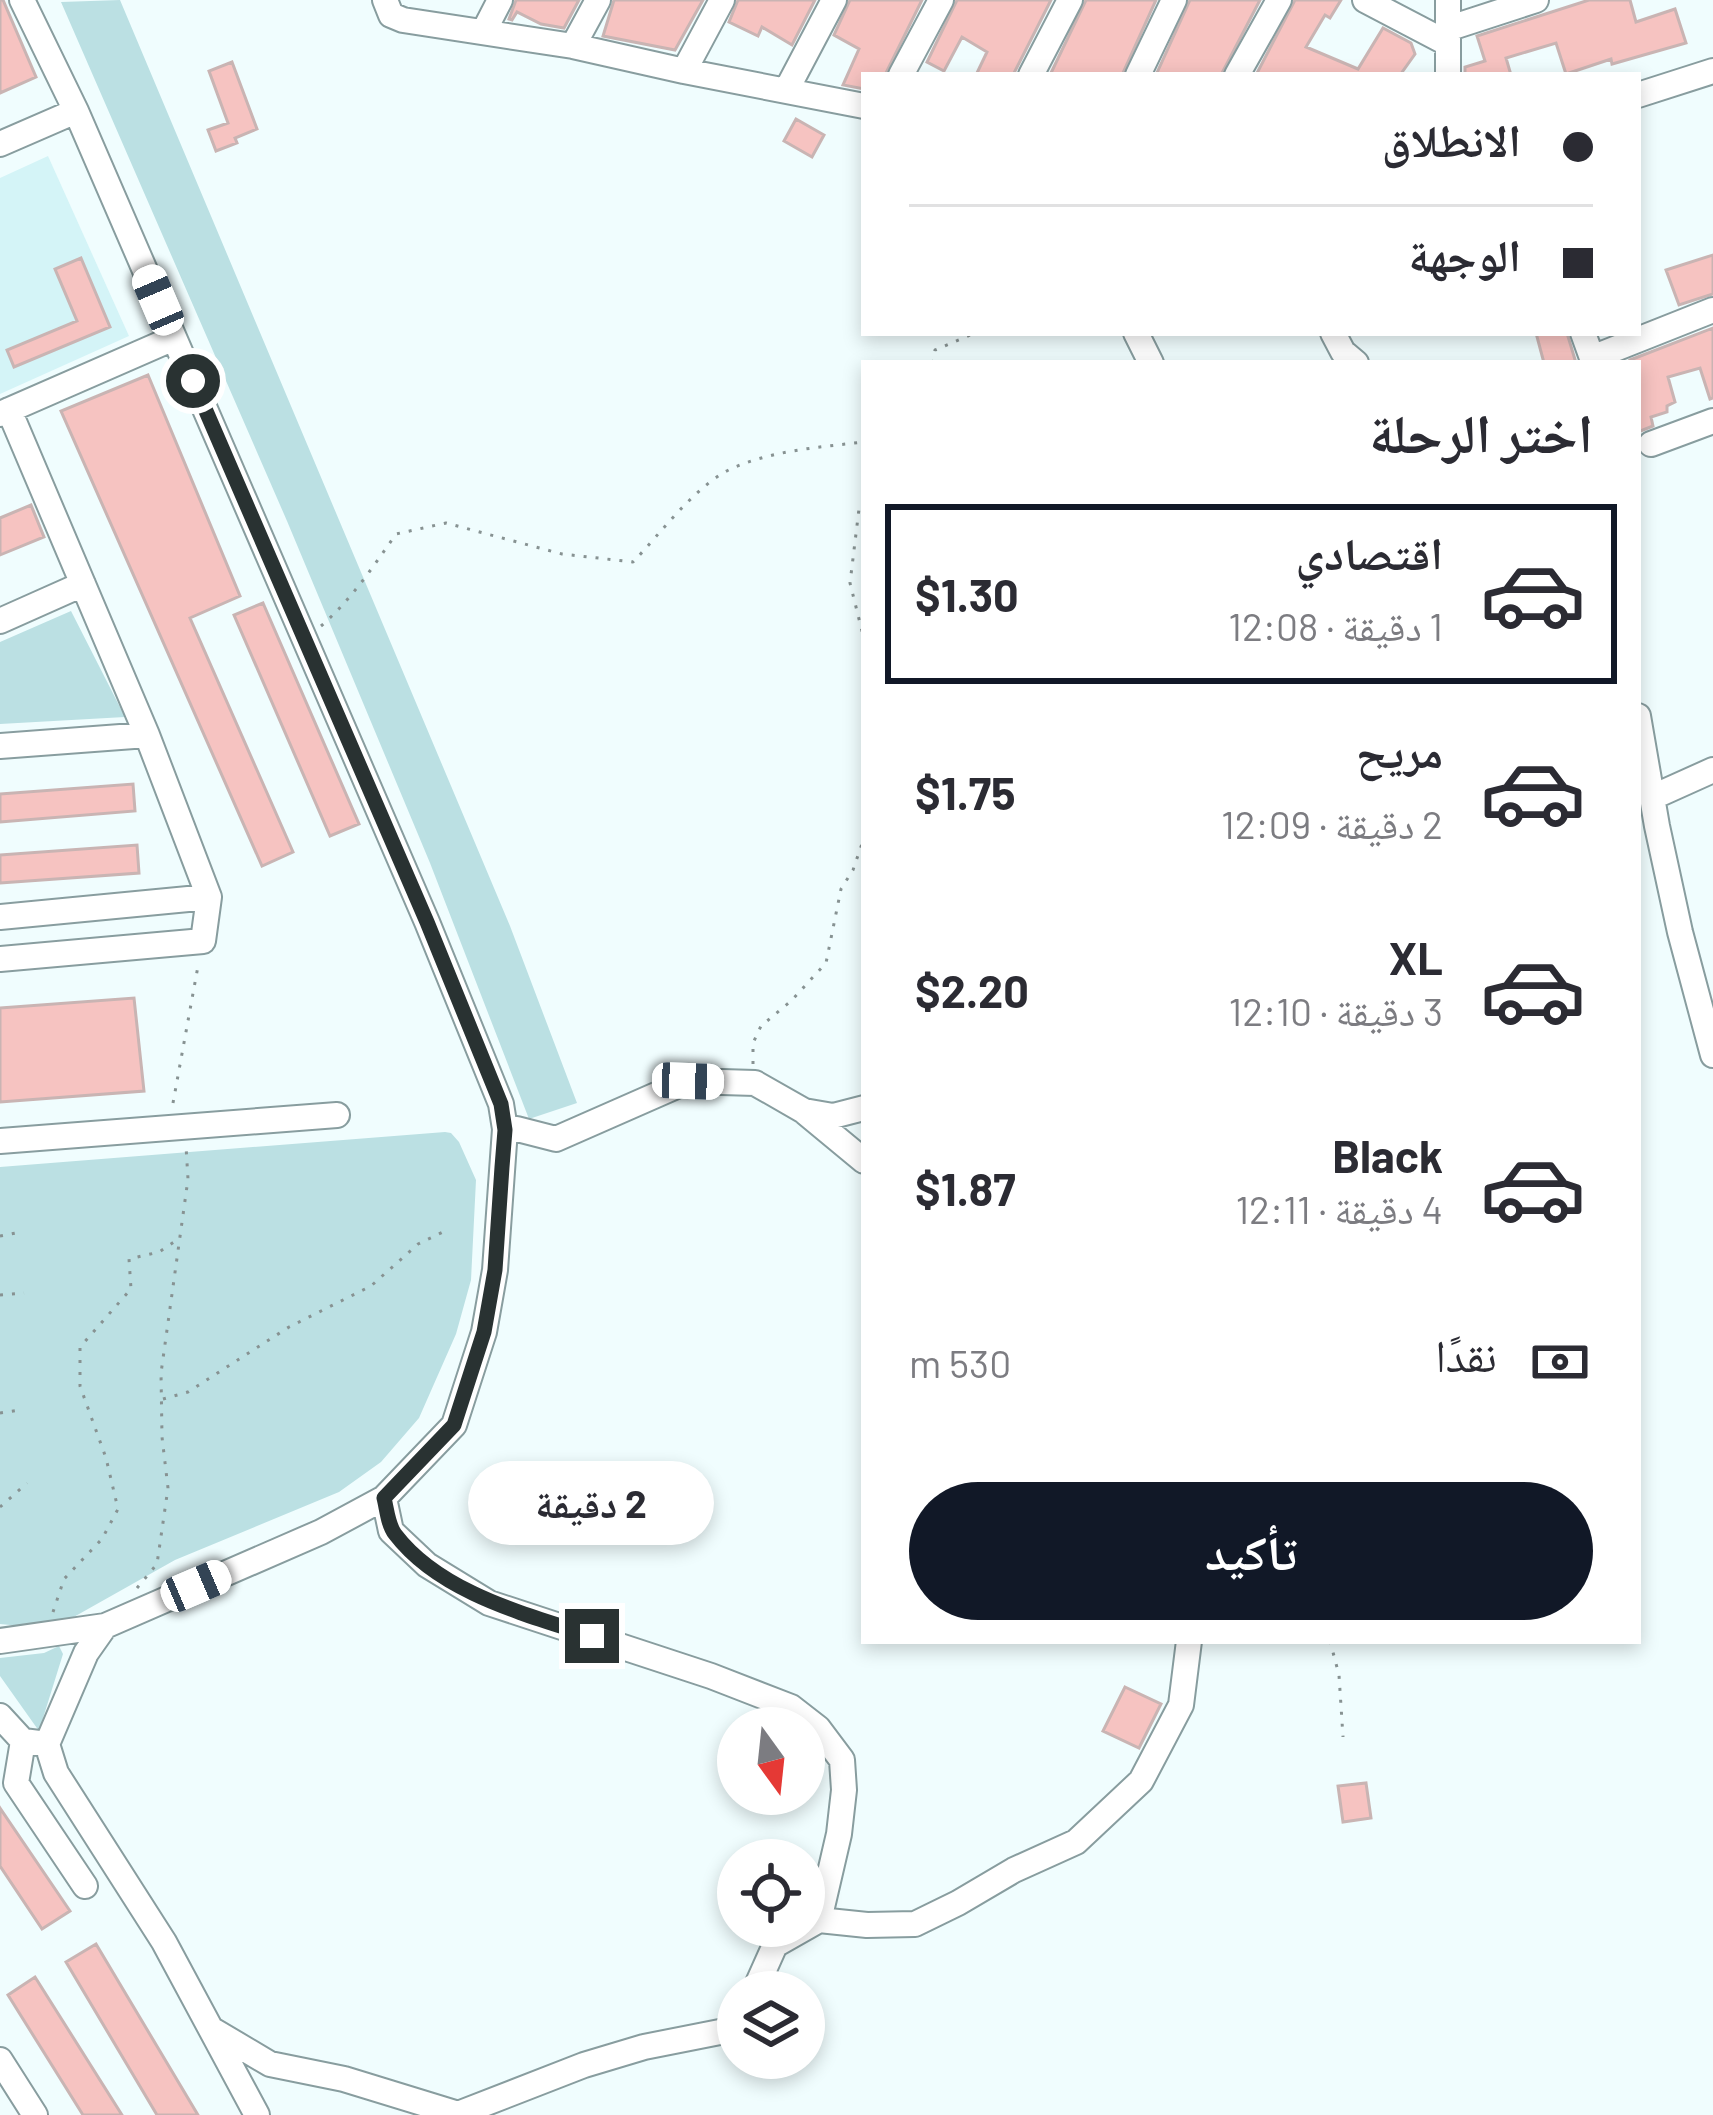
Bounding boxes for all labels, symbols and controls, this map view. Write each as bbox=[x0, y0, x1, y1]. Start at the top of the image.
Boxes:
text: الانطلاق bbox=[1382, 112, 1521, 166]
text: الوجهة bbox=[1408, 227, 1521, 281]
car bbox=[127, 260, 189, 340]
route start bbox=[166, 354, 220, 408]
text: اختر الرحلة bbox=[1369, 399, 1593, 464]
text: اقتصادي bbox=[1296, 525, 1443, 579]
icon: car bbox=[1479, 540, 1587, 648]
text: $1.30 bbox=[915, 567, 1019, 621]
text: 1 دقيقة · 12:08 bbox=[1228, 602, 1443, 649]
text: مريح bbox=[1356, 723, 1443, 777]
icon: car bbox=[1479, 738, 1587, 846]
text: $1.75 bbox=[915, 765, 1015, 819]
text: 2 دقيقة · 12:09 bbox=[1221, 800, 1443, 847]
text: XL bbox=[1389, 930, 1443, 984]
icon: car bbox=[1479, 936, 1587, 1044]
text: $2.20 bbox=[915, 963, 1029, 1017]
text: 3 دقيقة · 12:10 bbox=[1229, 987, 1443, 1034]
car bbox=[651, 1062, 725, 1100]
text: Black bbox=[1332, 1128, 1443, 1182]
icon: car bbox=[1479, 1134, 1587, 1242]
text: $1.87 bbox=[915, 1161, 1016, 1215]
text: 4 دقيقة · 12:11 bbox=[1235, 1185, 1443, 1232]
text: نقدًا bbox=[1435, 1327, 1497, 1381]
icon: cash bbox=[1527, 1329, 1593, 1395]
text: 530 m bbox=[909, 1339, 1011, 1386]
callout: 2 دقيقة bbox=[469, 1462, 715, 1546]
text: 2 دقيقة bbox=[535, 1479, 647, 1526]
button: تأكيد bbox=[909, 1482, 1593, 1620]
car bbox=[156, 1555, 236, 1617]
route end bbox=[565, 1609, 619, 1663]
north arrow bbox=[717, 1707, 825, 1815]
map controls bbox=[717, 1707, 825, 2079]
button: locate bbox=[717, 1839, 825, 1947]
button: layers bbox=[717, 1971, 825, 2079]

